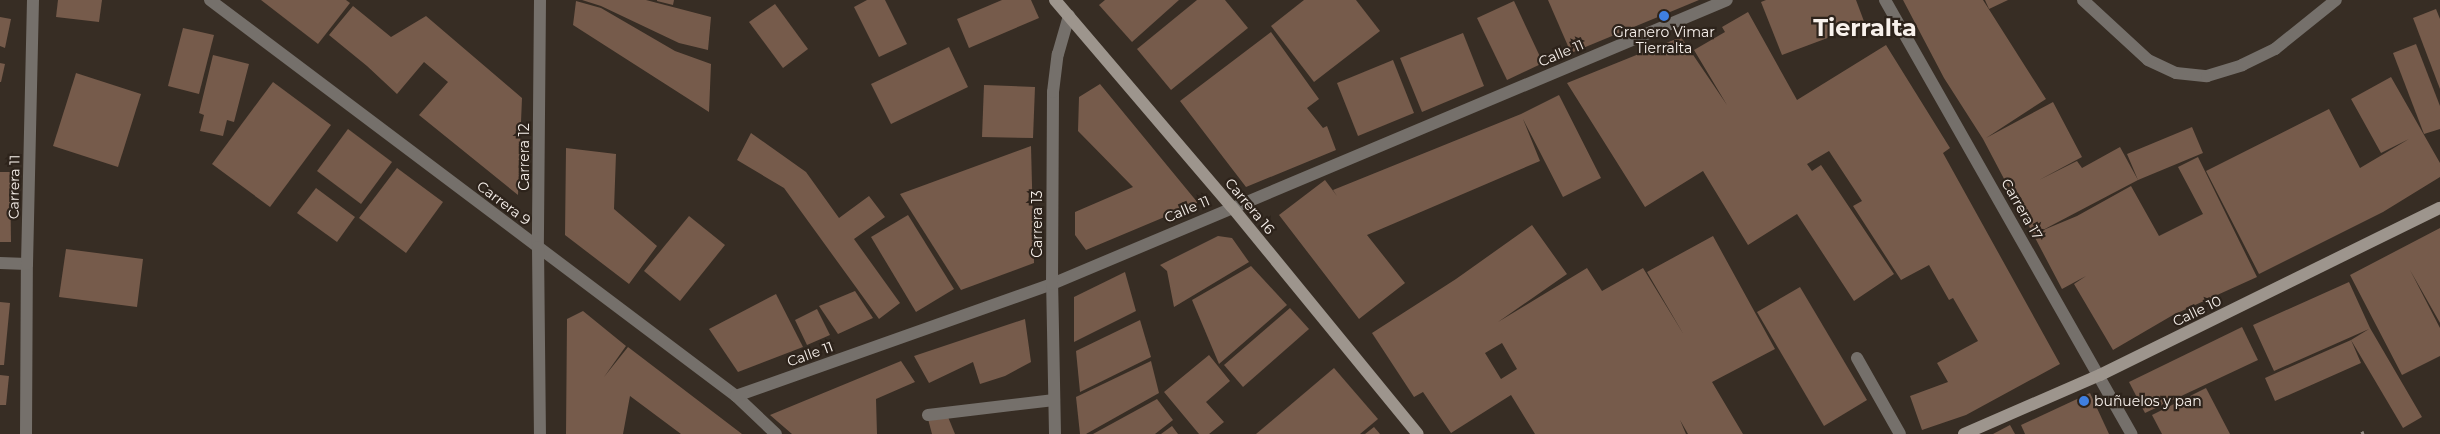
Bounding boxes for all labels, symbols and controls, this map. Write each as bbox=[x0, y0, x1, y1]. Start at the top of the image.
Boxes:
marker: Granero Vimar Tierralta bbox=[1658, 10, 1670, 22]
district label: Tierralta bbox=[1813, 14, 1917, 42]
place label: Granero Vimar Tierralta bbox=[1613, 24, 1715, 56]
street label: Calle 11 bbox=[1536, 36, 1586, 70]
street label: Carrera 12 bbox=[516, 123, 532, 191]
street label: Carrera 11 bbox=[5, 155, 23, 219]
street label: Carrera 16 bbox=[1222, 175, 1278, 237]
street label: Carrera 17 bbox=[1998, 175, 2046, 243]
street label: Carrera 9 bbox=[474, 177, 534, 229]
street label: Carrera 13 bbox=[1029, 190, 1045, 258]
street label: Calle 11 bbox=[1162, 192, 1212, 226]
street label: Calle 10 bbox=[2170, 292, 2224, 330]
street label: Calle 11 bbox=[785, 338, 835, 370]
place label: buñuelos y pan bbox=[2094, 393, 2202, 409]
marker: buñuelos y pan bbox=[2078, 395, 2090, 407]

